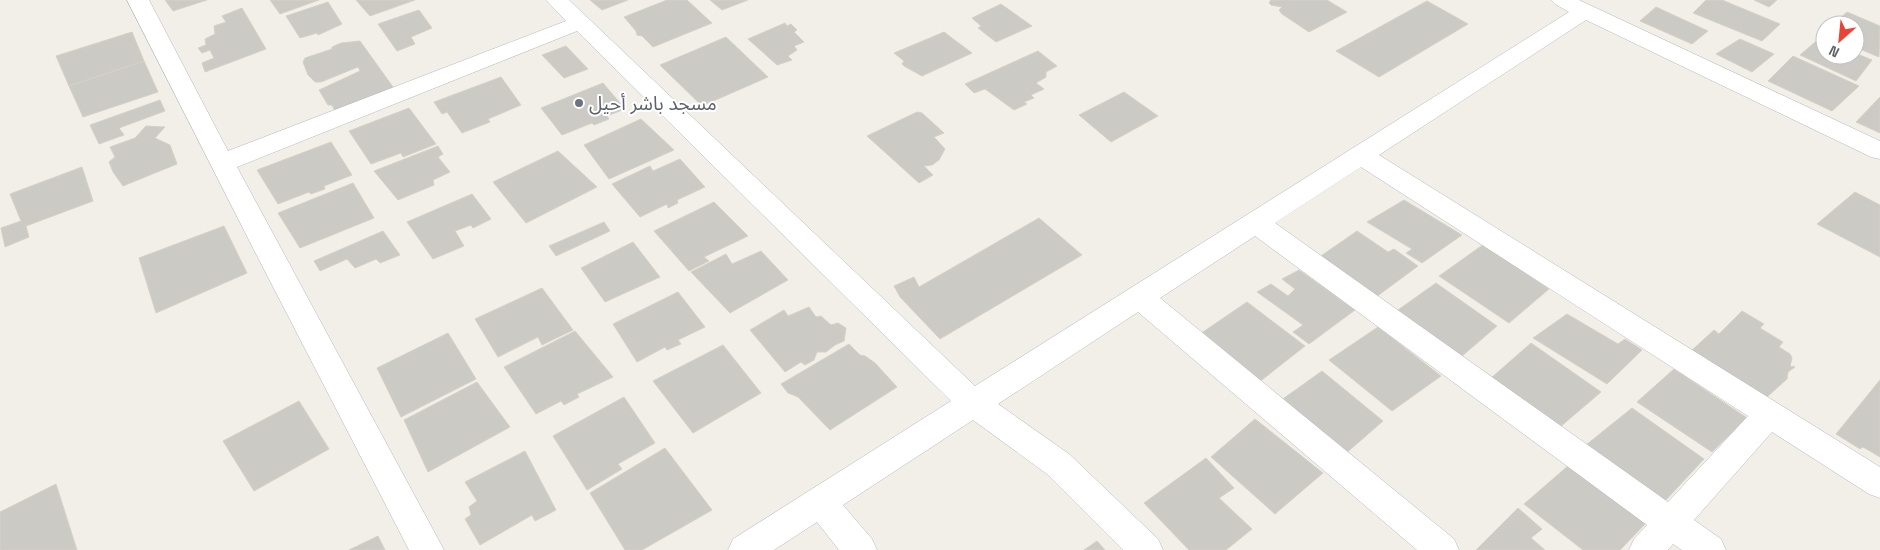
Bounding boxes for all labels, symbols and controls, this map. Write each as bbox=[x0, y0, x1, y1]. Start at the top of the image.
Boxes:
north arrow bbox=[1815, 15, 1865, 65]
text: N bbox=[1826, 41, 1842, 62]
place label: مسجد باشر أحيل bbox=[589, 91, 717, 116]
marker: مسجد باشر أحيل bbox=[573, 97, 585, 109]

